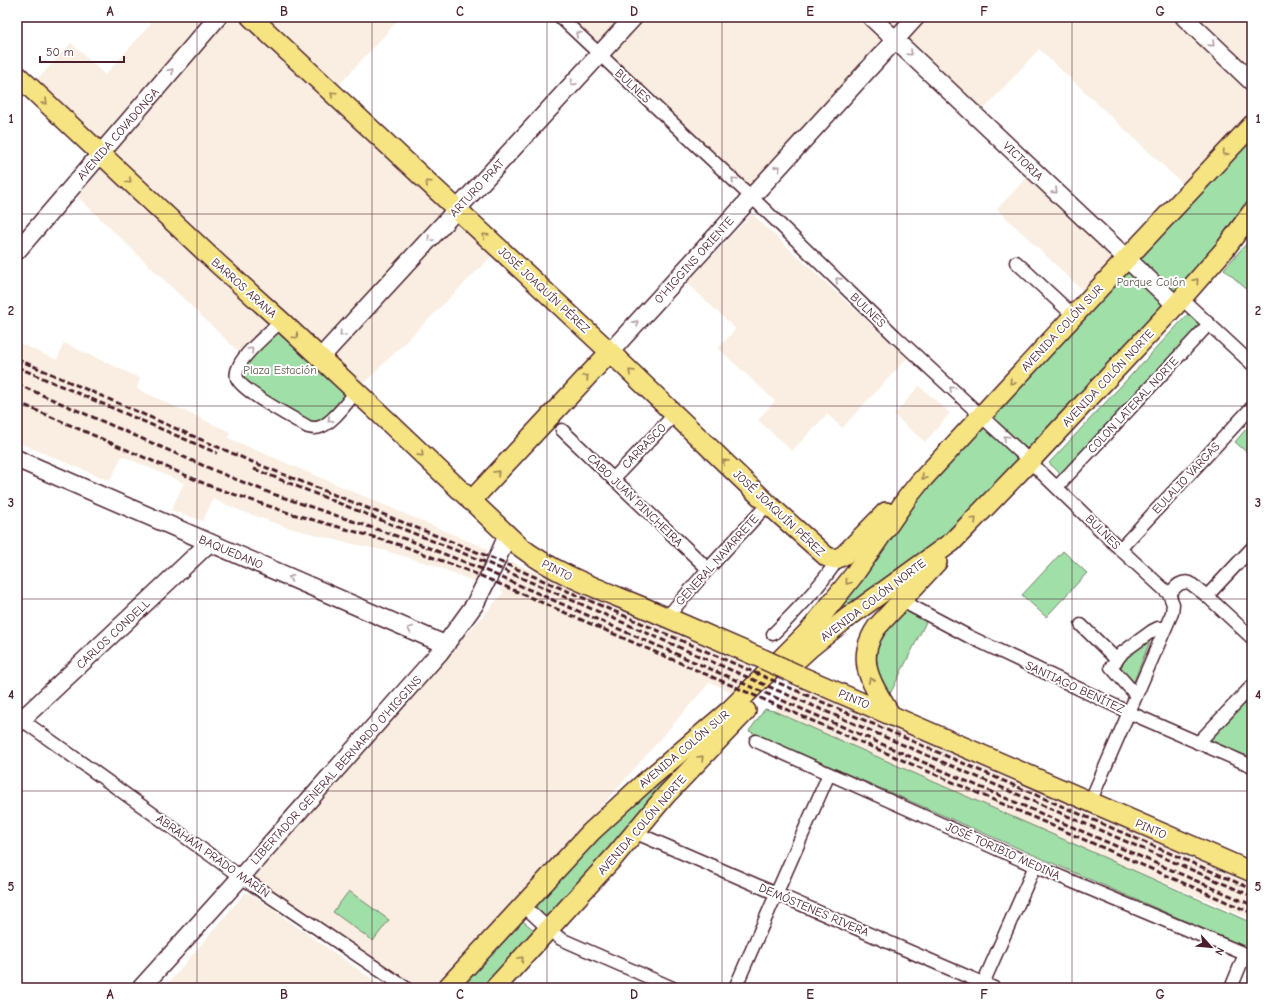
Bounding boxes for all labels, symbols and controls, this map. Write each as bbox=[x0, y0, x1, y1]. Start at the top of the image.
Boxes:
text: A bbox=[106, 4, 114, 19]
text: B bbox=[280, 4, 288, 19]
text: C bbox=[456, 4, 464, 19]
text: D bbox=[630, 4, 638, 19]
text: E bbox=[806, 4, 814, 19]
text: F bbox=[980, 4, 988, 19]
text: G bbox=[1155, 4, 1165, 19]
one-way arrow bbox=[575, 31, 583, 39]
scale bar bbox=[40, 38, 124, 64]
one-way arrow bbox=[1207, 39, 1215, 47]
text: 50 m bbox=[46, 45, 74, 59]
one-way arrow bbox=[905, 48, 913, 56]
street label: BULNES bbox=[612, 66, 654, 106]
one-way arrow bbox=[167, 69, 174, 76]
one-way arrow bbox=[571, 78, 578, 86]
street label: AVENIDA COVADONGA bbox=[74, 85, 162, 183]
one-way arrow bbox=[331, 92, 338, 99]
one-way arrow bbox=[40, 97, 48, 104]
text: 1 bbox=[8, 111, 14, 126]
text: 1 bbox=[1255, 111, 1261, 126]
street label: VICTORIA bbox=[1000, 138, 1046, 184]
one-way arrow bbox=[1222, 148, 1230, 156]
street label: ARTURO PRAT bbox=[447, 156, 508, 220]
one-way arrow bbox=[773, 165, 780, 173]
one-way arrow bbox=[124, 176, 132, 184]
one-way arrow bbox=[731, 178, 739, 185]
one-way arrow bbox=[425, 181, 433, 188]
one-way arrow bbox=[1050, 186, 1058, 194]
street label: O'HIGGINS ORIENTE bbox=[651, 214, 737, 306]
one-way arrow bbox=[427, 234, 435, 242]
one-way arrow bbox=[482, 234, 489, 241]
street label: JOSÉ JOAQUÍN PÉREZ bbox=[495, 244, 593, 336]
street label: BARROS ARANA bbox=[208, 255, 280, 321]
park label: Parque Colón bbox=[1117, 275, 1185, 289]
one-way arrow bbox=[835, 277, 843, 285]
one-way arrow bbox=[1191, 279, 1198, 286]
street label: AVENIDA COLÓN SUR bbox=[1018, 282, 1106, 374]
street label: BULNES bbox=[847, 290, 889, 330]
text: 2 bbox=[8, 303, 14, 318]
text: 2 bbox=[1255, 303, 1261, 318]
one-way arrow bbox=[631, 320, 639, 328]
street label: AVENIDA COLÓN NORTE bbox=[1059, 326, 1157, 430]
one-way arrow bbox=[339, 329, 347, 337]
one-way arrow bbox=[291, 331, 299, 338]
one-way arrow bbox=[247, 347, 254, 355]
street label: COLON LATERAL NORTE bbox=[1085, 354, 1181, 456]
park label: Plaza Estación bbox=[243, 363, 317, 377]
one-way arrow bbox=[628, 369, 636, 377]
one-way arrow bbox=[581, 374, 588, 382]
one-way arrow bbox=[1010, 377, 1017, 384]
one-way arrow bbox=[950, 387, 957, 394]
one-way arrow bbox=[327, 416, 334, 423]
street label: CARRASCO bbox=[619, 420, 669, 471]
one-way arrow bbox=[1003, 436, 1011, 443]
street label: EULALIO VARGAS bbox=[1149, 439, 1223, 517]
one-way arrow bbox=[416, 449, 424, 456]
street label: CABO JUAN PINCHEIRA bbox=[584, 451, 686, 549]
one-way arrow bbox=[722, 459, 730, 467]
street label: JOSÉ JOAQUÍN PÉREZ bbox=[730, 467, 828, 559]
one-way arrow bbox=[493, 470, 500, 478]
one-way arrow bbox=[921, 472, 929, 480]
text: 3 bbox=[8, 495, 14, 510]
text: 3 bbox=[1255, 495, 1261, 510]
street label: GENERAL NAVARRETE bbox=[673, 512, 761, 608]
street label: BULNES bbox=[1083, 512, 1124, 553]
one-way arrow bbox=[969, 517, 977, 525]
street label: BAQUEDANO bbox=[197, 532, 266, 572]
street label: PINTO bbox=[539, 556, 575, 584]
street label: AVENIDA COLÓN NORTE bbox=[818, 556, 928, 644]
one-way arrow bbox=[287, 575, 295, 583]
one-way arrow bbox=[846, 578, 853, 585]
street label: CARLOS CONDELL bbox=[73, 596, 153, 672]
one-way arrow bbox=[407, 626, 415, 634]
street label: SANTIAGO BENÍTEZ bbox=[1023, 658, 1127, 716]
street label: LIBERTADOR GENERAL BERNARDO O'HIGGINS bbox=[248, 673, 425, 867]
one-way arrow bbox=[868, 677, 876, 684]
street label: PINTO bbox=[836, 686, 872, 712]
text: 4 bbox=[8, 687, 14, 702]
text: 4 bbox=[1255, 687, 1261, 702]
street label: AVENIDA COLÓN SUR bbox=[636, 707, 732, 791]
one-way arrow bbox=[696, 755, 704, 763]
street label: AVENIDA COLÓN NORTE bbox=[595, 772, 689, 878]
street label: ABRAHAM PRADO MARÍN bbox=[154, 812, 272, 900]
street label: PINTO bbox=[1133, 816, 1169, 842]
street label: JOSÉ TORIBIO MEDINA bbox=[944, 819, 1062, 883]
text: 5 bbox=[8, 879, 15, 894]
text: 5 bbox=[1255, 879, 1262, 894]
street label: DEMÓSTENES RIVERA bbox=[757, 880, 871, 940]
north arrow bbox=[1191, 927, 1231, 967]
text: N bbox=[1212, 945, 1227, 957]
one-way arrow bbox=[517, 957, 524, 964]
text: A bbox=[106, 987, 114, 1002]
text: B bbox=[280, 987, 288, 1002]
text: C bbox=[456, 987, 464, 1002]
text: D bbox=[630, 987, 638, 1002]
text: E bbox=[806, 987, 814, 1002]
text: F bbox=[980, 987, 988, 1002]
text: G bbox=[1155, 987, 1165, 1002]

